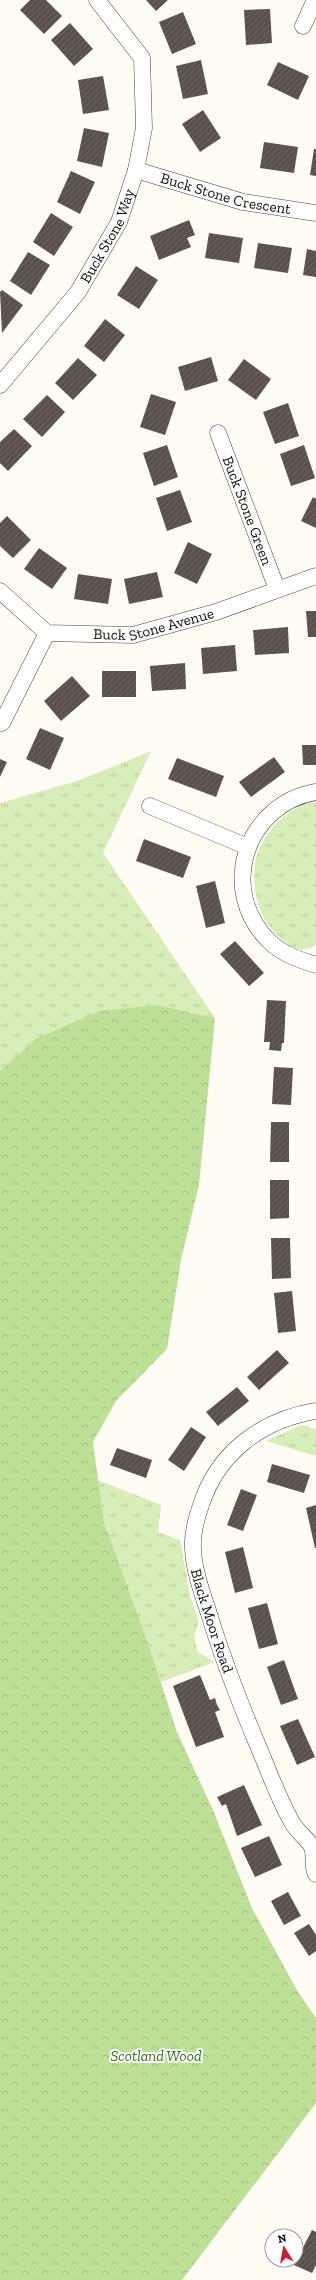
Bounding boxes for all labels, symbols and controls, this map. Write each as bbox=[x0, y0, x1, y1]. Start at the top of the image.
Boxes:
street label: Buck Stone Crescent bbox=[158, 169, 292, 218]
street label: Buck Stone Way bbox=[76, 186, 138, 286]
street label: Buck Stone Green bbox=[219, 453, 276, 568]
street label: Buck Stone Avenue bbox=[93, 604, 216, 645]
street label: Black Moor Road bbox=[187, 1567, 237, 1676]
park label: Scotland Wood bbox=[110, 2047, 202, 2065]
north arrow bbox=[264, 2228, 304, 2268]
text: N bbox=[277, 2231, 288, 2246]

